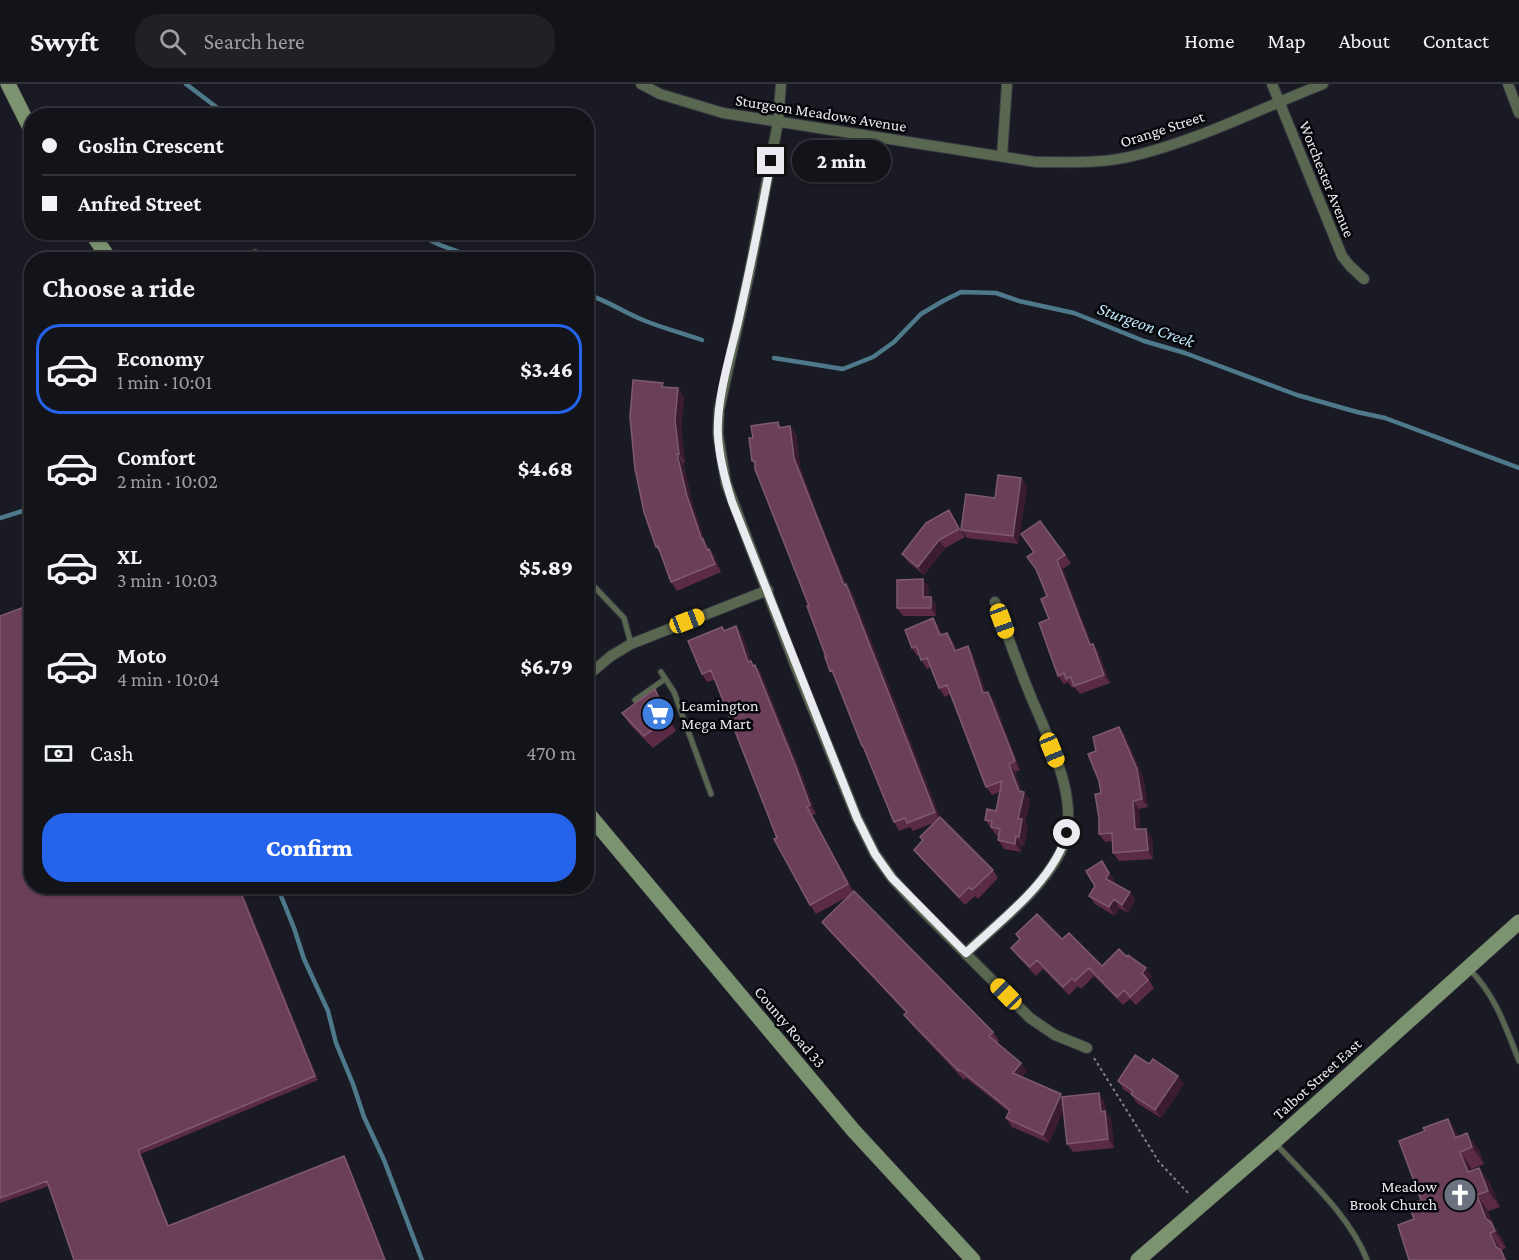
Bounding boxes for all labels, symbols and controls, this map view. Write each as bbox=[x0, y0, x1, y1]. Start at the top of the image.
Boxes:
search box bbox=[135, 14, 555, 68]
icon: search bbox=[156, 25, 189, 58]
text: Swyft bbox=[30, 26, 99, 57]
text: Search here bbox=[204, 29, 305, 54]
text: Home bbox=[1184, 29, 1234, 53]
text: Map bbox=[1267, 29, 1306, 53]
text: About bbox=[1339, 29, 1390, 53]
text: Contact bbox=[1423, 29, 1489, 53]
street label: Sturgeon Meadows Avenue bbox=[734, 91, 908, 136]
street label: Orange Street bbox=[1118, 107, 1207, 152]
street label: Worchester Avenue bbox=[1296, 118, 1358, 240]
text: Goslin Crescent bbox=[78, 133, 224, 158]
callout: 2 min bbox=[792, 140, 891, 182]
route end bbox=[757, 147, 784, 174]
text: 2 min bbox=[817, 150, 866, 172]
text: Anfred Street bbox=[78, 191, 201, 216]
text: Choose a ride bbox=[42, 273, 195, 303]
water label: Sturgeon Creek bbox=[1095, 298, 1198, 352]
icon: car bbox=[45, 342, 99, 396]
text: Economy bbox=[117, 346, 204, 371]
text: $3.46 bbox=[520, 357, 573, 382]
text: 1 min · 10:01 bbox=[117, 371, 212, 393]
icon: car bbox=[45, 441, 99, 495]
text: Comfort bbox=[117, 445, 195, 470]
text: $4.68 bbox=[518, 456, 573, 481]
text: 2 min · 10:02 bbox=[117, 470, 218, 492]
icon: car bbox=[45, 540, 99, 594]
text: XL bbox=[117, 544, 142, 569]
text: $5.89 bbox=[519, 555, 573, 580]
text: 3 min · 10:03 bbox=[117, 569, 218, 591]
car bbox=[987, 601, 1017, 641]
car bbox=[667, 606, 707, 636]
icon: car bbox=[45, 639, 99, 693]
text: Moto bbox=[117, 643, 167, 668]
text: $6.79 bbox=[520, 654, 573, 679]
text: 4 min · 10:04 bbox=[117, 668, 219, 690]
supermarket icon: Leamington Mega Mart bbox=[640, 696, 676, 732]
place label: Leamington Mega Mart bbox=[681, 697, 759, 733]
car bbox=[1037, 730, 1067, 770]
icon: cash bbox=[42, 737, 75, 770]
text: Cash bbox=[90, 741, 134, 766]
text: 470 m bbox=[526, 742, 576, 764]
button: Confirm bbox=[42, 813, 576, 882]
route start bbox=[1053, 819, 1080, 846]
car bbox=[987, 975, 1025, 1013]
street label: County Road 33 bbox=[750, 983, 829, 1072]
street label: Talbot Street East bbox=[1270, 1035, 1365, 1123]
church icon: Meadow Brook Church bbox=[1442, 1177, 1478, 1213]
place label: Meadow Brook Church bbox=[1349, 1178, 1437, 1213]

